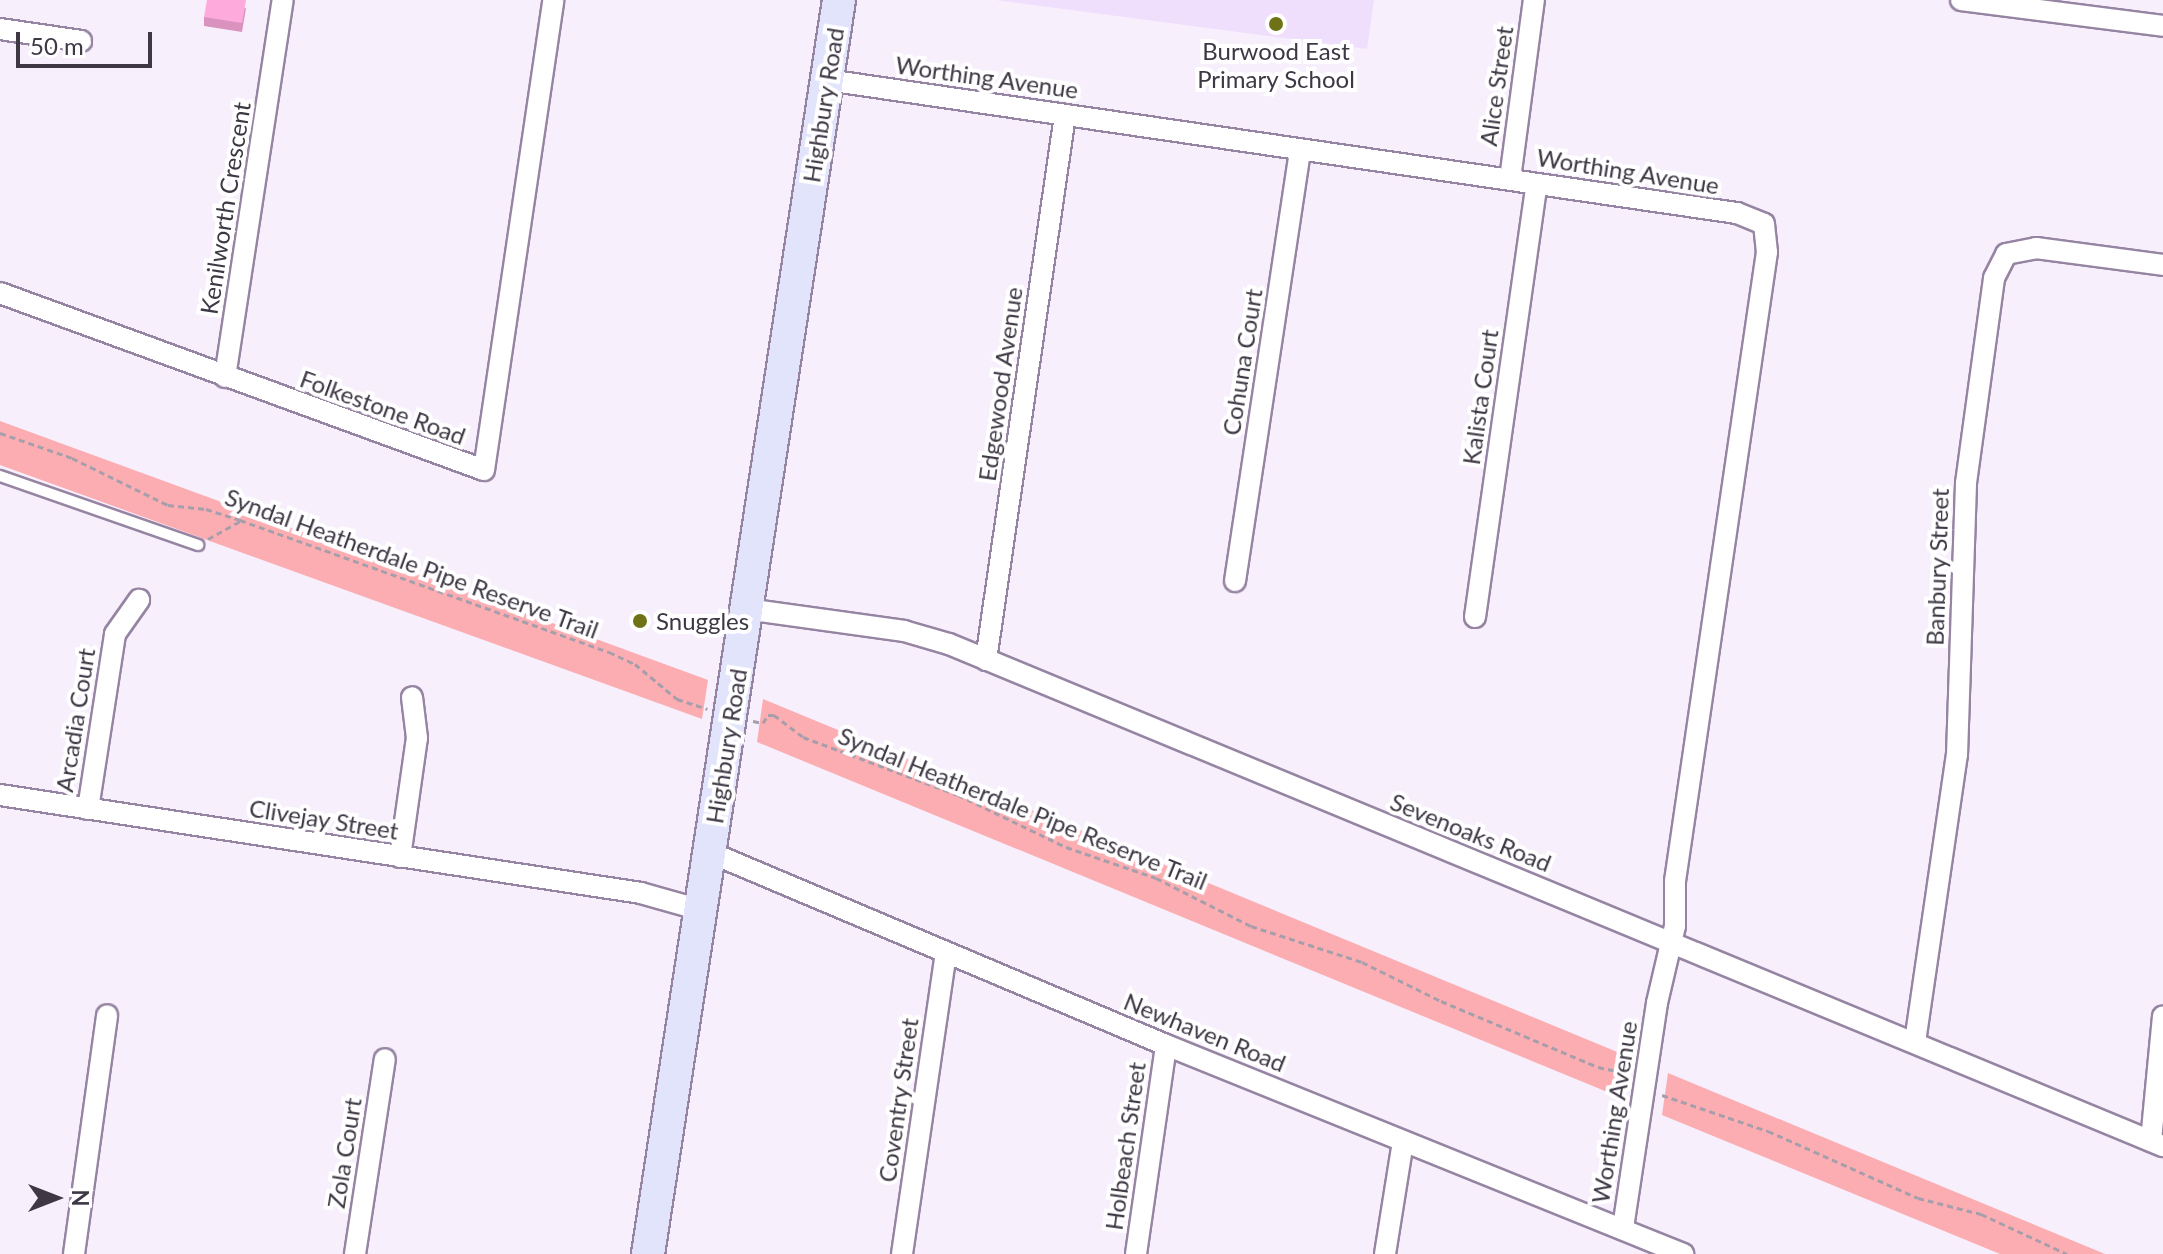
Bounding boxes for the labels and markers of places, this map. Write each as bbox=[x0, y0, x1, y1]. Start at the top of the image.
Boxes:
marker: Burwood East Primary School bbox=[1267, 15, 1285, 33]
place label: Burwood East Primary School bbox=[1197, 37, 1355, 93]
place label: Snuggles bbox=[656, 607, 749, 635]
marker: Snuggles bbox=[631, 612, 649, 630]

